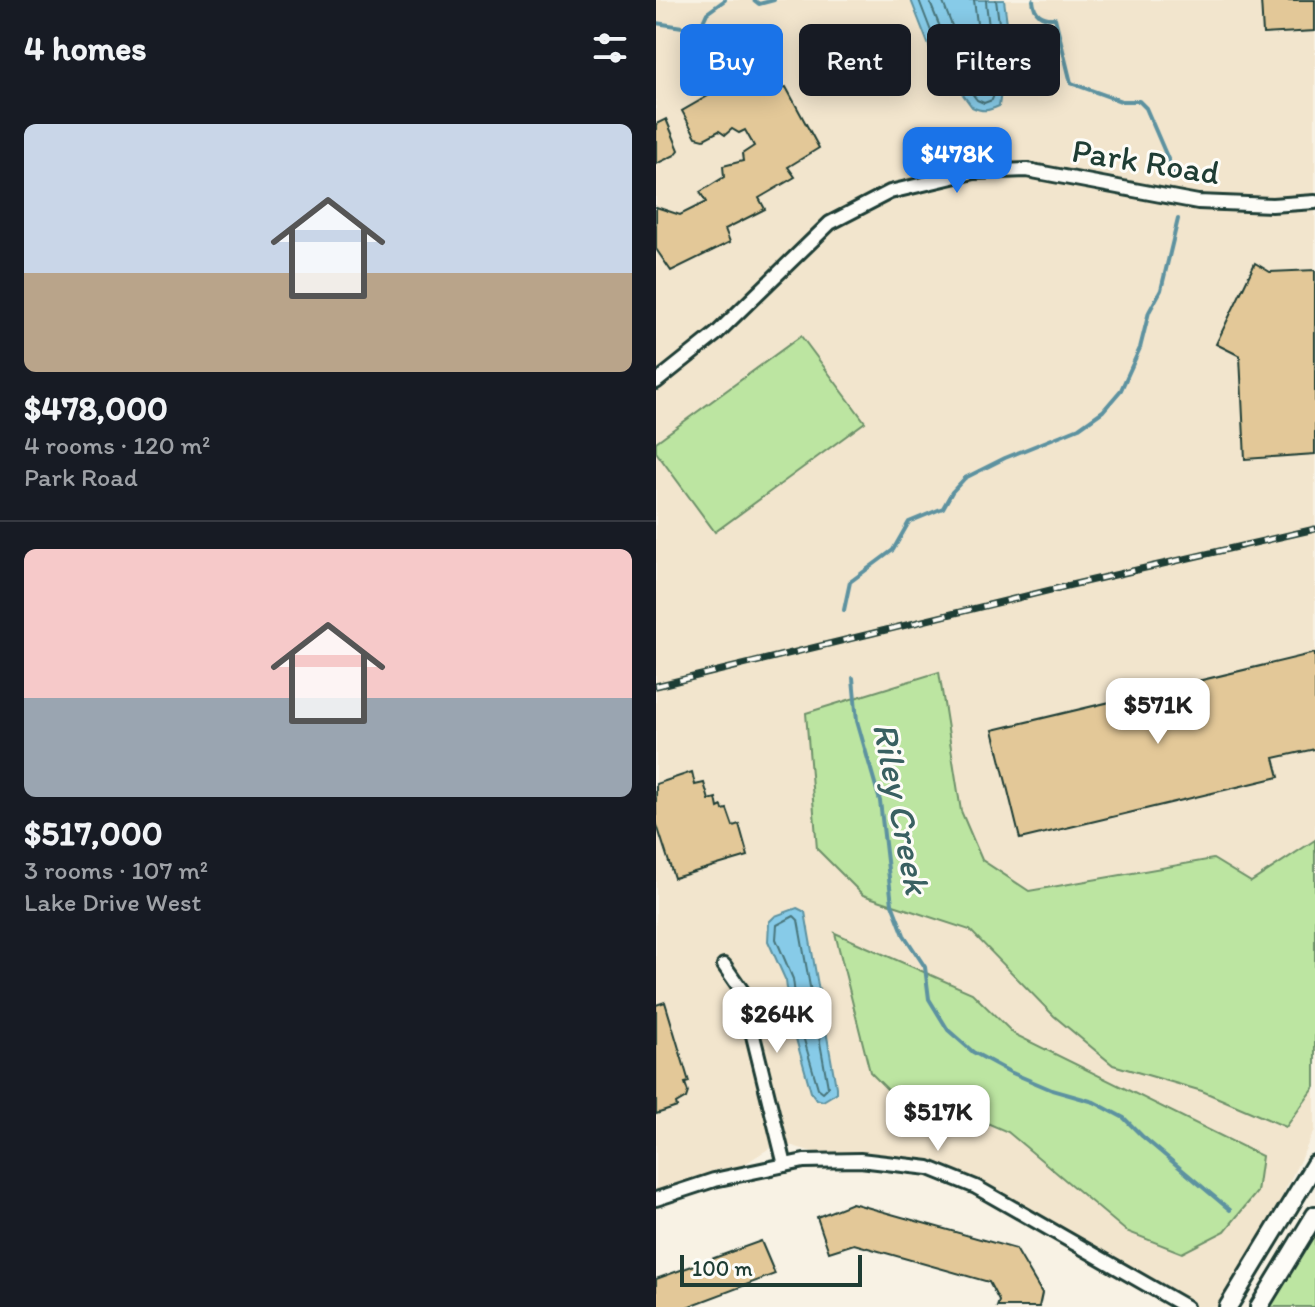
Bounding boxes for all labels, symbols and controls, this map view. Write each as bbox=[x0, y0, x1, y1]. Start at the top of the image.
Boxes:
chip: Buy bbox=[680, 24, 783, 96]
chip: Rent bbox=[799, 24, 911, 96]
chip: Filters bbox=[927, 24, 1060, 96]
icon: filters bbox=[588, 26, 632, 70]
text: 4 homes bbox=[24, 28, 147, 69]
pin: $478K bbox=[901, 127, 1013, 195]
street label: Park Road bbox=[1069, 130, 1223, 193]
text: $478K bbox=[921, 137, 993, 169]
icon: home bbox=[256, 176, 400, 320]
text: $478,000 bbox=[24, 388, 168, 429]
text: 4 rooms · 120 m² bbox=[24, 429, 210, 461]
text: Park Road bbox=[24, 461, 138, 493]
icon: home bbox=[256, 601, 400, 745]
pin: $571K bbox=[1102, 678, 1214, 746]
text: $571K bbox=[1124, 688, 1192, 720]
water label: Riley Creek bbox=[864, 719, 940, 900]
text: $517,000 bbox=[24, 813, 163, 854]
text: 3 rooms · 107 m² bbox=[24, 854, 208, 886]
text: Lake Drive West bbox=[24, 886, 201, 918]
pin: $264K bbox=[721, 987, 833, 1055]
text: $264K bbox=[741, 997, 813, 1029]
pin: $517K bbox=[882, 1085, 994, 1153]
text: $517K bbox=[904, 1095, 972, 1127]
scale bar bbox=[680, 1251, 862, 1287]
text: 100 m bbox=[692, 1255, 753, 1282]

